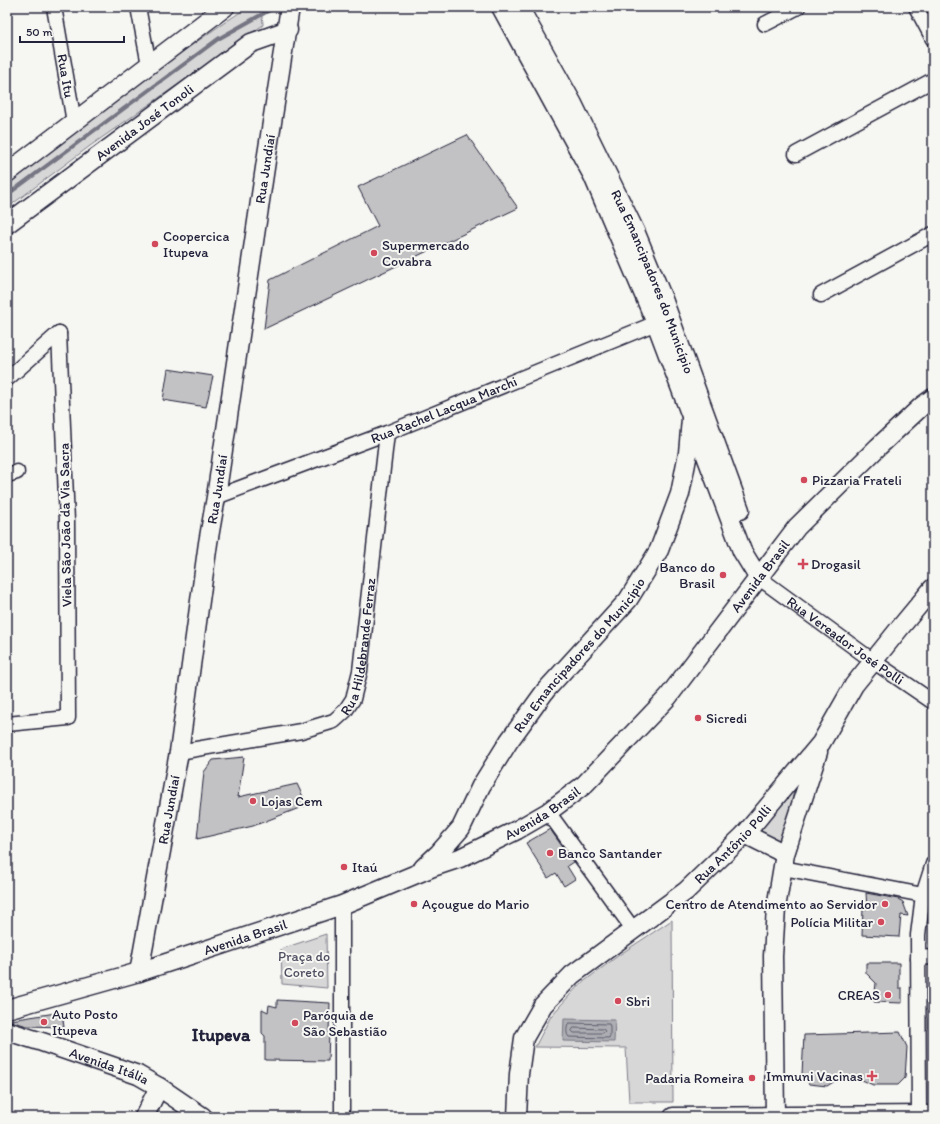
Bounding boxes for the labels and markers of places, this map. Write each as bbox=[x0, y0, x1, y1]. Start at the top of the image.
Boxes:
place label: Coopercica Itupeva bbox=[163, 228, 229, 261]
place label: Supermercado Covabra bbox=[382, 237, 469, 270]
marker: Coopercica Itupeva bbox=[150, 239, 160, 249]
marker: Supermercado Covabra bbox=[369, 248, 379, 258]
place label: Pizzaria Frateli bbox=[812, 472, 902, 489]
marker: Pizzaria Frateli bbox=[799, 475, 809, 485]
place label: Drogasil bbox=[811, 556, 861, 573]
place label: Banco do Brasil bbox=[659, 559, 715, 592]
marker: Drogasil bbox=[798, 559, 808, 569]
marker: Banco do Brasil bbox=[718, 570, 728, 580]
place label: Sicredi bbox=[706, 710, 747, 727]
marker: Sicredi bbox=[693, 713, 703, 723]
place label: Lojas Cem bbox=[261, 793, 323, 810]
marker: Lojas Cem bbox=[248, 796, 258, 806]
place label: Banco Santander bbox=[558, 845, 662, 862]
marker: Banco Santander bbox=[545, 848, 555, 858]
place label: Itaú bbox=[352, 859, 378, 876]
marker: Itaú bbox=[339, 862, 349, 872]
place label: Açougue do Mario bbox=[422, 896, 529, 913]
place label: Centro de Atendimento ao Servidor bbox=[665, 896, 877, 913]
marker: Açougue do Mario bbox=[409, 899, 419, 909]
marker: Centro de Atendimento ao Servidor bbox=[880, 899, 890, 909]
place label: Polícia Militar bbox=[790, 914, 874, 931]
marker: Polícia Militar bbox=[876, 917, 886, 927]
place label: CREAS bbox=[838, 987, 880, 1004]
marker: CREAS bbox=[883, 990, 893, 1000]
place label: Sbri bbox=[626, 993, 650, 1010]
marker: Sbri bbox=[613, 996, 623, 1006]
place label: Auto Posto Itupeva bbox=[52, 1006, 118, 1039]
place label: Paróquia de São Sebastião bbox=[303, 1007, 387, 1040]
marker: Auto Posto Itupeva bbox=[39, 1017, 49, 1027]
marker: Paróquia de São Sebastião bbox=[290, 1018, 300, 1028]
place label: Immuni Vacinas bbox=[766, 1068, 863, 1085]
place label: Padaria Romeira bbox=[645, 1070, 744, 1087]
marker: Immuni Vacinas bbox=[866, 1070, 878, 1082]
marker: Padaria Romeira bbox=[747, 1073, 757, 1083]

